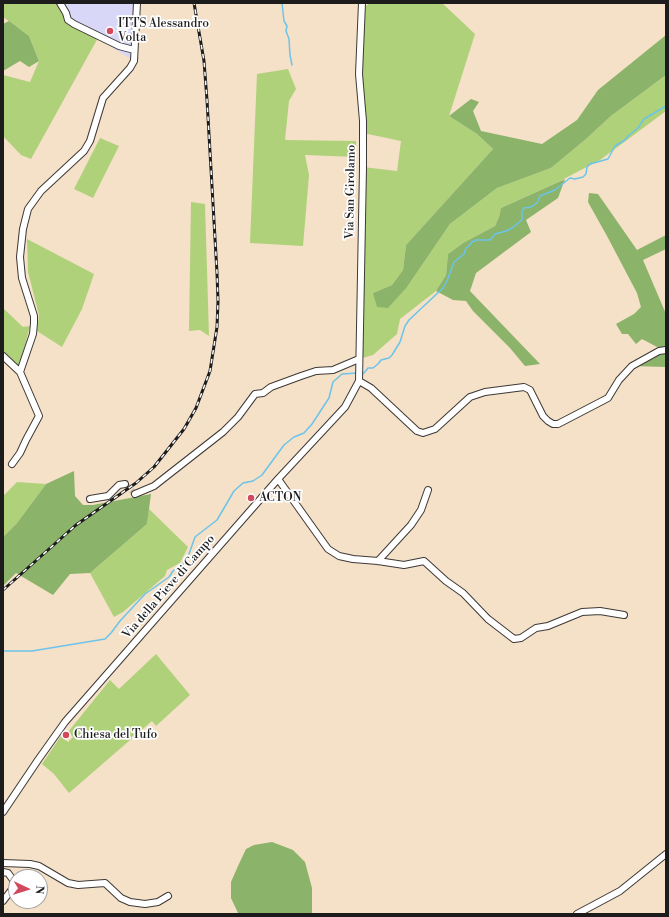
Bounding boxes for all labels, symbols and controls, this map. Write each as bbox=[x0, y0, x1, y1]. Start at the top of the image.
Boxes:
place label: ITTS Alessandro Volta bbox=[118, 17, 209, 45]
marker: ITTS Alessandro Volta bbox=[105, 26, 115, 36]
street label: Via San Girolamo bbox=[343, 145, 359, 239]
place label: ACTON bbox=[259, 491, 301, 505]
marker: ACTON bbox=[246, 493, 256, 503]
street label: Via della Pieve di Campo bbox=[120, 532, 218, 642]
place label: Chiesa del Tufo bbox=[74, 728, 157, 742]
marker: Chiesa del Tufo bbox=[61, 730, 71, 740]
north arrow bbox=[8, 869, 48, 909]
text: N bbox=[32, 885, 46, 895]

